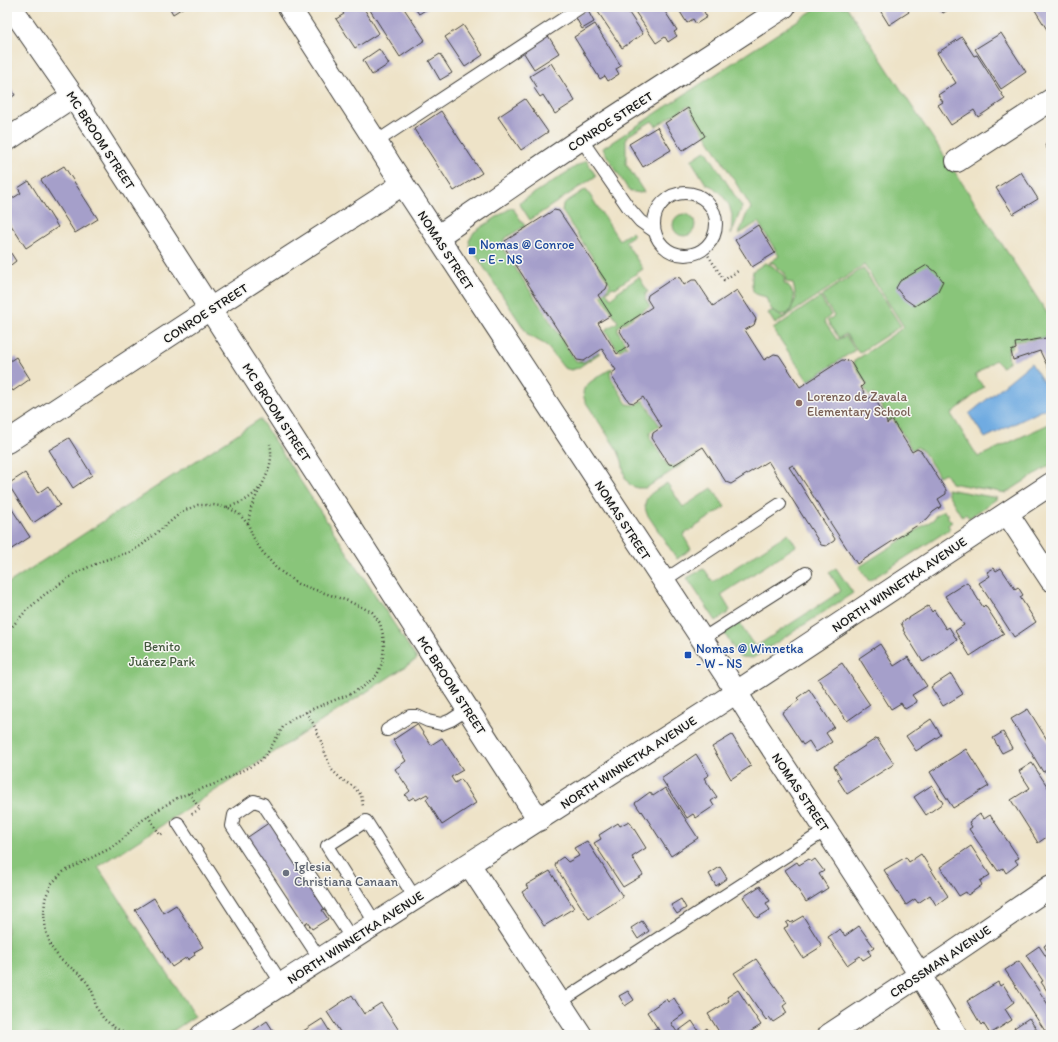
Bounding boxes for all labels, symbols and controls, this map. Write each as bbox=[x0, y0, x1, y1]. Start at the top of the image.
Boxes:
street label: MC BROOM STREET bbox=[63, 88, 138, 193]
street label: CONROE STREET bbox=[565, 88, 656, 155]
street label: NOMAS STREET bbox=[414, 208, 477, 293]
place label: Nomas @ Conroe - E - NS bbox=[480, 237, 574, 267]
marker: Nomas @ Conroe - E - NS bbox=[467, 246, 477, 256]
street label: CONROE STREET bbox=[160, 280, 251, 347]
street label: MC BROOM STREET bbox=[239, 360, 314, 465]
place label: Lorenzo de Zavala Elementary School bbox=[807, 389, 911, 419]
marker: Lorenzo de Zavala Elementary School bbox=[794, 398, 804, 408]
street label: NOMAS STREET bbox=[591, 478, 654, 563]
street label: NORTH WINNETKA AVENUE bbox=[829, 534, 970, 635]
street label: MC BROOM STREET bbox=[414, 633, 489, 738]
park label: Benito Juárez Park bbox=[129, 639, 195, 669]
place label: Nomas @ Winnetka - W - NS bbox=[696, 641, 804, 671]
marker: Nomas @ Winnetka - W - NS bbox=[683, 650, 693, 660]
street label: NORTH WINNETKA AVENUE bbox=[557, 713, 699, 812]
street label: NOMAS STREET bbox=[769, 750, 833, 835]
place label: Iglesia Christiana Canaan bbox=[294, 859, 399, 889]
marker: Iglesia Christiana Canaan bbox=[281, 868, 291, 878]
street label: NORTH WINNETKA AVENUE bbox=[284, 888, 426, 987]
street label: CROSSMAN AVENUE bbox=[887, 922, 994, 1001]

